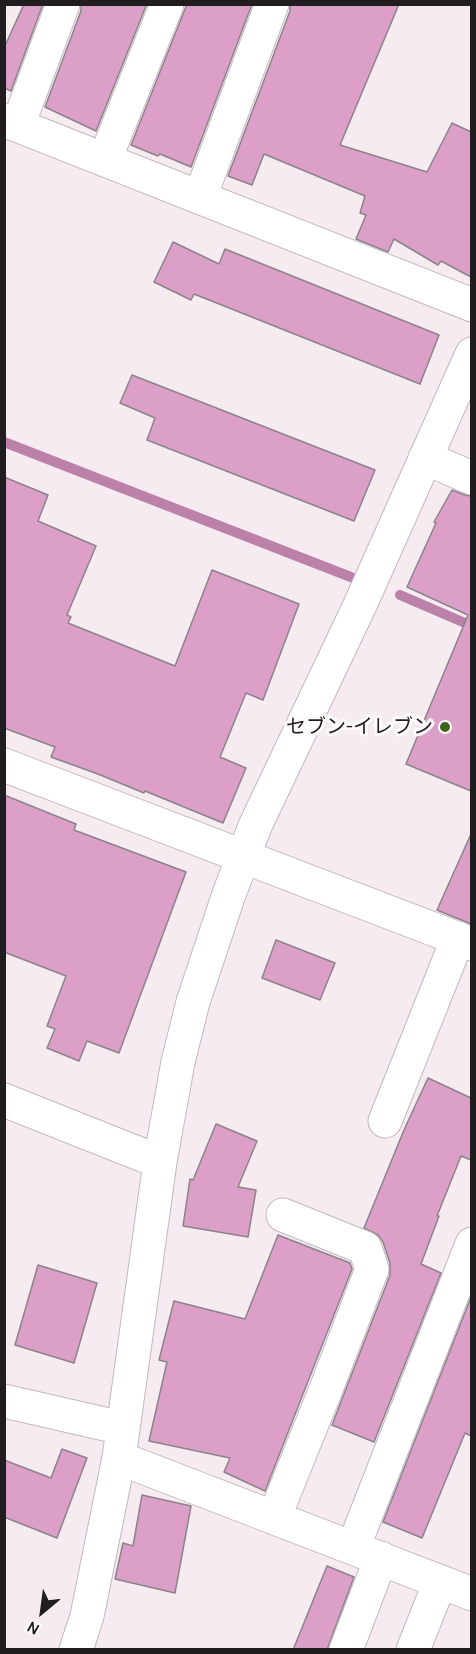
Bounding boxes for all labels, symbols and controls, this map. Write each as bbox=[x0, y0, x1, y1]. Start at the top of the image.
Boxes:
place label: セブン-イレブン bbox=[286, 715, 433, 739]
marker: セブン-イレブン bbox=[438, 720, 452, 734]
north arrow bbox=[12, 1582, 72, 1642]
text: N bbox=[23, 1617, 43, 1639]

